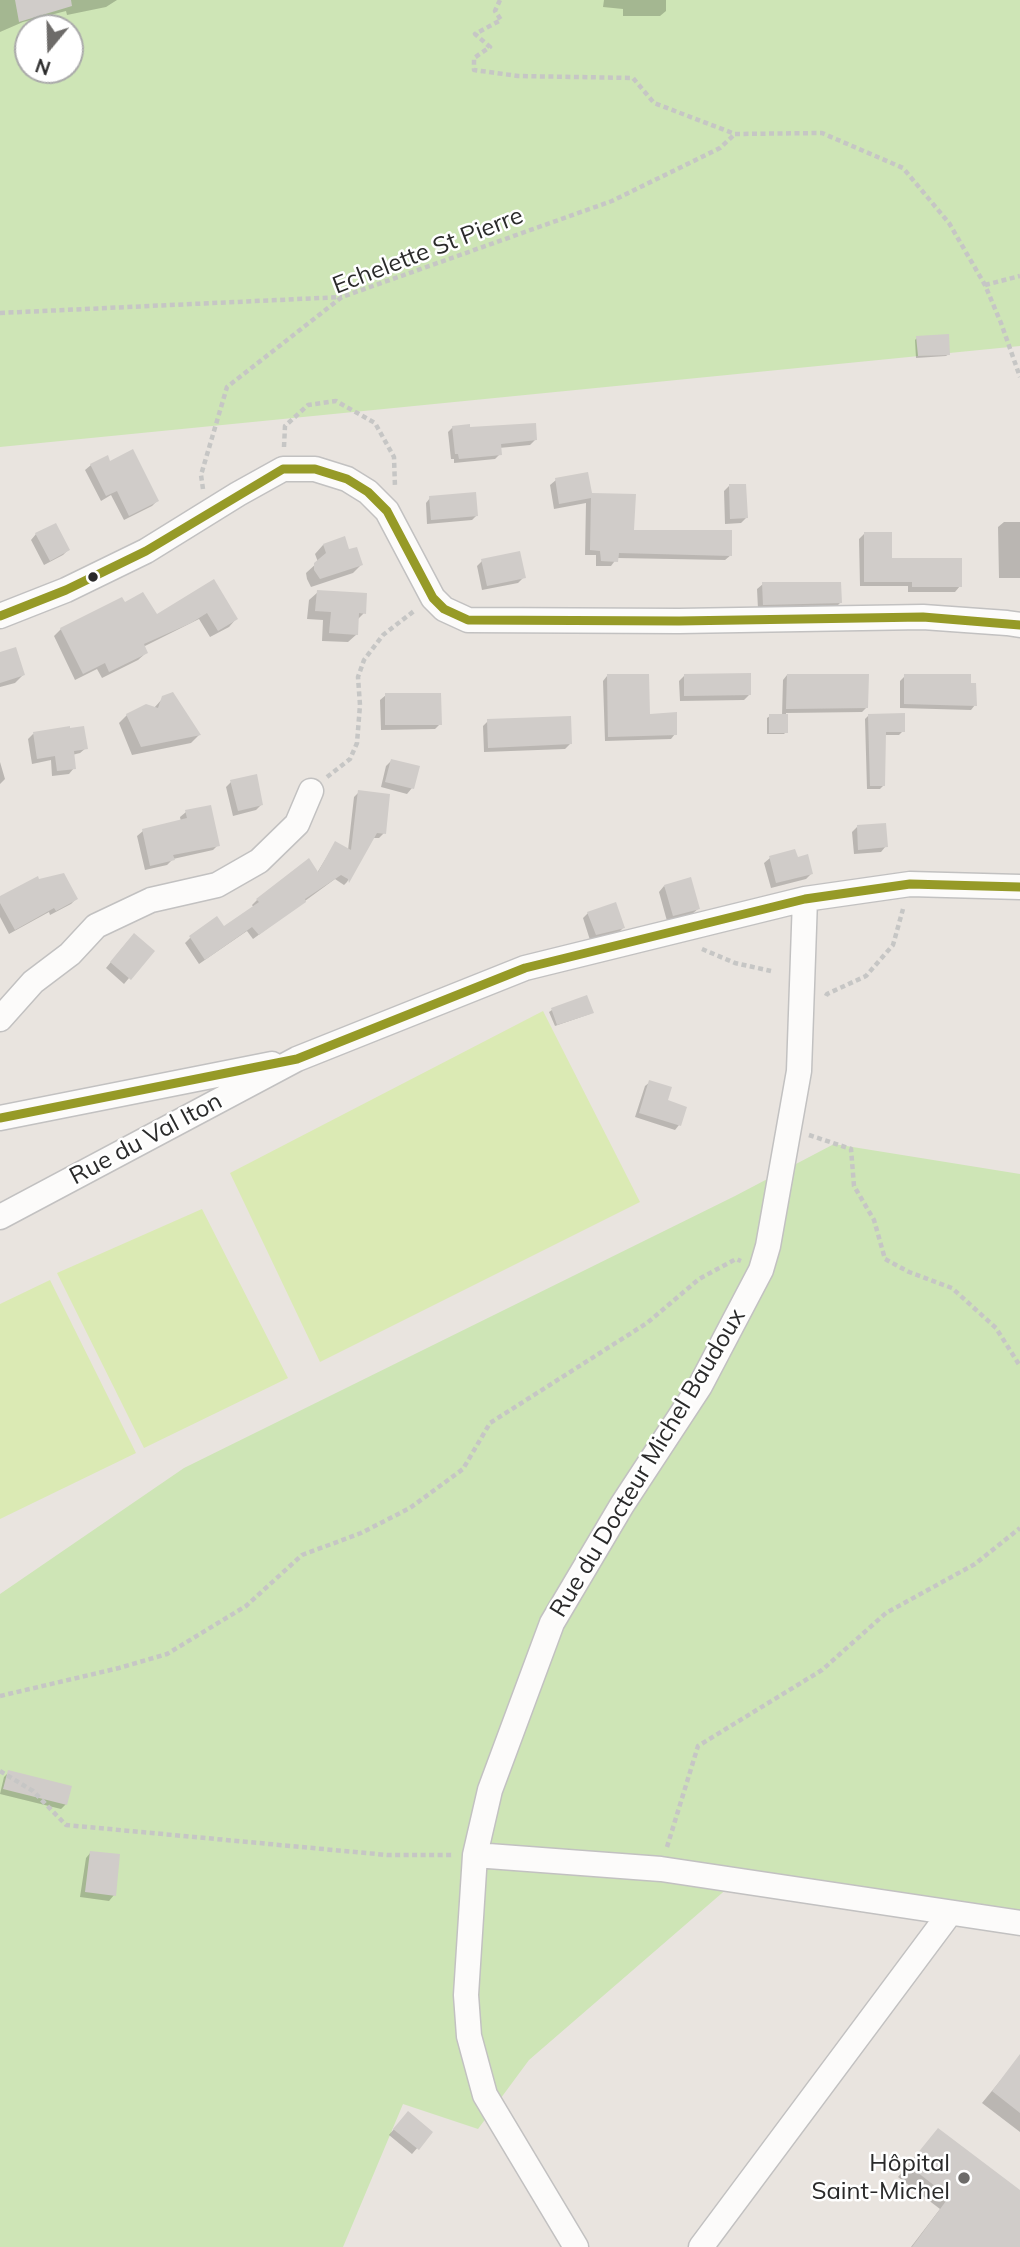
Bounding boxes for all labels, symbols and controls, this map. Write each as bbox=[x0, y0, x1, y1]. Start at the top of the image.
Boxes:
north arrow bbox=[14, 14, 84, 84]
text: N bbox=[32, 53, 54, 81]
street label: Echelette St Pierre bbox=[329, 201, 527, 301]
unlabelled marker bbox=[86, 570, 100, 584]
street label: Rue du Val Iton bbox=[65, 1087, 227, 1191]
street label: Rue du Docteur Michel Baudoux bbox=[544, 1304, 752, 1622]
place label: Hôpital Saint-Michel bbox=[811, 2150, 950, 2206]
marker: Hôpital Saint-Michel bbox=[956, 2170, 972, 2186]

